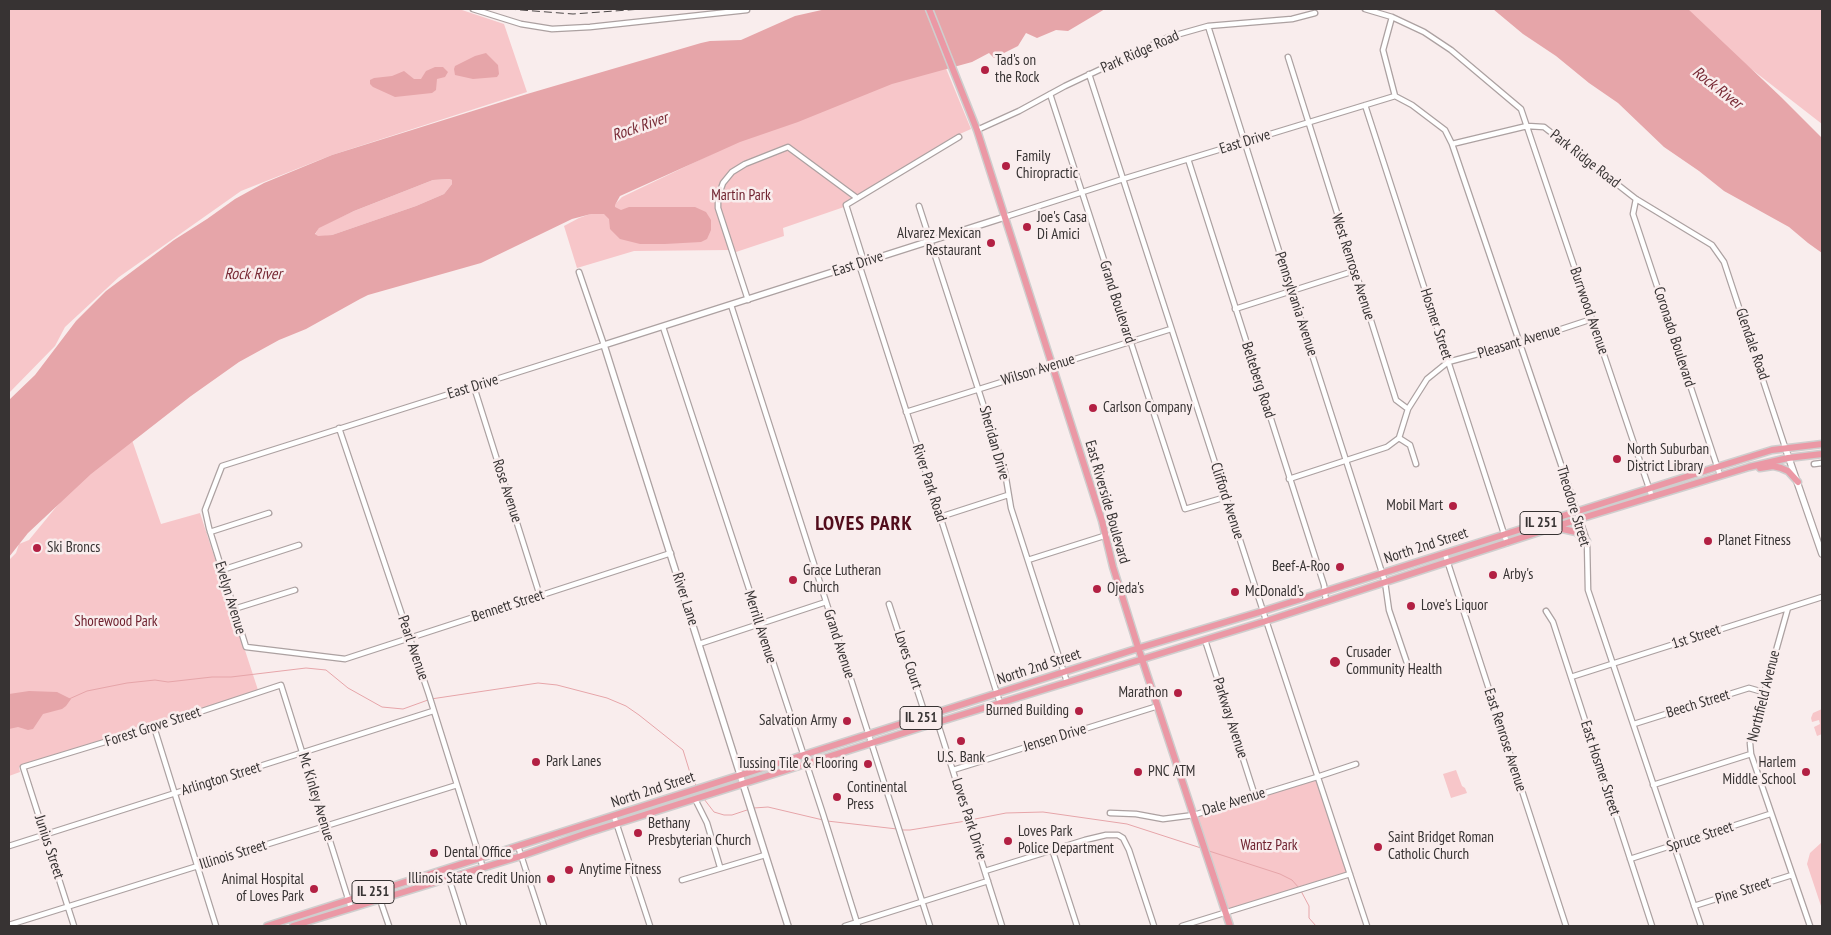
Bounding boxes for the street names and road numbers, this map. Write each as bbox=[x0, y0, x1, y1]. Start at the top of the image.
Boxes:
street label: Park Ridge Road bbox=[1098, 27, 1182, 77]
street label: East Drive bbox=[1217, 126, 1273, 158]
street label: Park Ridge Road bbox=[1546, 126, 1624, 192]
street label: West Renrose Avenue bbox=[1327, 212, 1379, 322]
street label: East Drive bbox=[830, 247, 886, 281]
street label: Pennsylvania Avenue bbox=[1271, 250, 1321, 358]
street label: Grand Boulevard bbox=[1095, 258, 1139, 346]
street label: Burrwood Avenue bbox=[1566, 265, 1612, 357]
street label: Coronado Boulevard bbox=[1649, 285, 1699, 389]
street label: Hosmer Street bbox=[1416, 286, 1456, 362]
street label: Glendale Road bbox=[1731, 306, 1773, 382]
street label: Pleasant Avenue bbox=[1476, 321, 1562, 363]
street label: Belteberg Road bbox=[1237, 340, 1279, 420]
street label: Wilson Avenue bbox=[999, 350, 1077, 390]
street label: East Drive bbox=[445, 371, 501, 403]
street label: Sheridan Drive bbox=[975, 404, 1013, 482]
street label: East Riverside Boulevard bbox=[1081, 438, 1133, 566]
street label: River Park Road bbox=[908, 442, 950, 524]
street label: Rose Avenue bbox=[488, 457, 526, 525]
street label: Clifford Avenue bbox=[1206, 460, 1248, 542]
street label: Theodore Street bbox=[1552, 464, 1594, 548]
road number: IL 251 bbox=[1520, 512, 1562, 534]
street label: North 2nd Street bbox=[1382, 524, 1470, 568]
street label: Evelyn Avenue bbox=[210, 559, 250, 637]
street label: River Lane bbox=[668, 570, 702, 628]
street label: Bennett Street bbox=[470, 586, 546, 626]
street label: Merrill Avenue bbox=[740, 588, 780, 666]
street label: Grand Avenue bbox=[819, 607, 859, 681]
street label: Pearl Avenue bbox=[394, 613, 432, 683]
street label: 1st Street bbox=[1669, 621, 1723, 653]
street label: Loves Court bbox=[890, 629, 926, 691]
street label: North 2nd Street bbox=[995, 645, 1083, 689]
street label: Northfield Avenue bbox=[1744, 648, 1784, 744]
street label: Parkway Avenue bbox=[1208, 675, 1252, 761]
street label: East Renrose Avenue bbox=[1480, 686, 1530, 794]
street label: Beech Street bbox=[1664, 686, 1732, 722]
street label: Forest Grove Street bbox=[103, 703, 203, 751]
road number: IL 251 bbox=[900, 706, 942, 730]
street label: East Hosmer Street bbox=[1576, 718, 1624, 818]
street label: Jensen Drive bbox=[1021, 720, 1089, 756]
street label: Mc Kinley Avenue bbox=[294, 751, 338, 843]
street label: Arlington Street bbox=[179, 758, 263, 800]
street label: North 2nd Street bbox=[609, 768, 697, 812]
street label: Loves Park Drive bbox=[947, 776, 991, 862]
street label: Dale Avenue bbox=[1200, 784, 1268, 820]
street label: Junius Street bbox=[30, 813, 68, 881]
street label: Spruce Street bbox=[1664, 818, 1736, 856]
street label: Illinois Street bbox=[197, 836, 269, 874]
street label: Pine Street bbox=[1713, 874, 1773, 908]
road number: IL 251 bbox=[352, 880, 394, 904]

